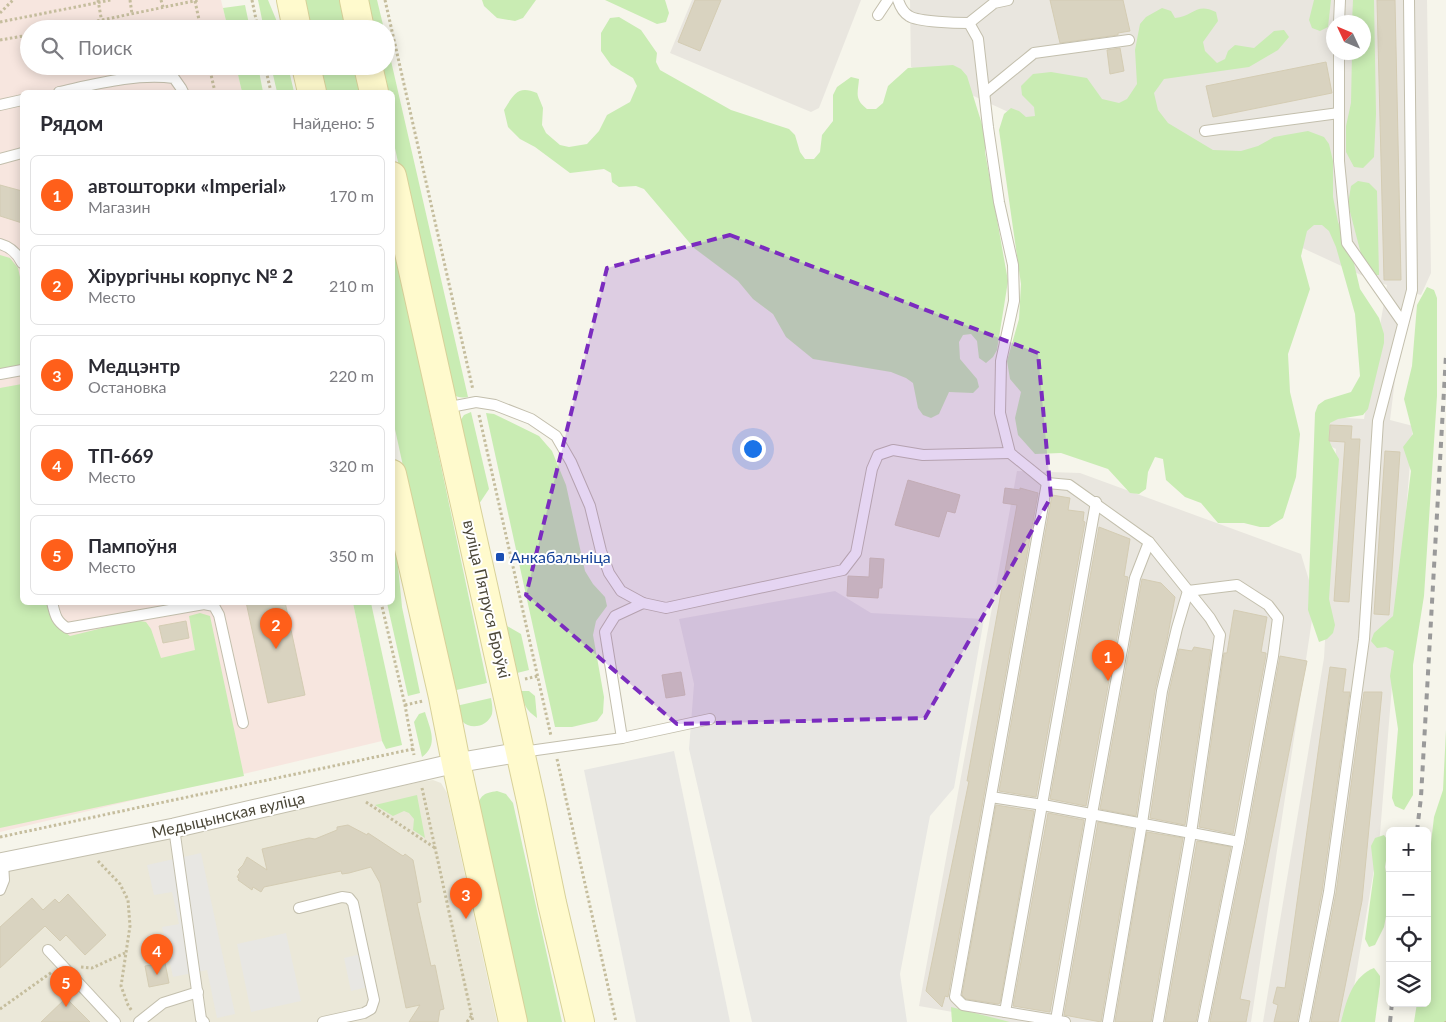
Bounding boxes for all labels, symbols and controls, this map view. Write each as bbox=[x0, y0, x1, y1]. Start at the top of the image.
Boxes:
north arrow bbox=[1326, 15, 1371, 60]
search box bbox=[20, 20, 395, 75]
icon: search bbox=[38, 34, 66, 62]
text: Поиск bbox=[78, 36, 132, 59]
text: Рядом bbox=[40, 110, 103, 135]
text: Найдено: 5 bbox=[292, 113, 375, 132]
text: автошторки «Imperial» bbox=[88, 174, 286, 197]
text: 1 bbox=[52, 186, 62, 205]
text: 170 m bbox=[329, 186, 374, 205]
text: Магазин bbox=[88, 197, 150, 216]
text: Хірургічны корпус № 2 bbox=[88, 264, 293, 287]
text: 2 bbox=[52, 276, 62, 295]
text: 210 m bbox=[329, 276, 374, 295]
text: Место bbox=[88, 287, 136, 306]
text: Медцэнтр bbox=[88, 354, 180, 377]
text: 3 bbox=[52, 366, 62, 385]
text: 220 m bbox=[329, 366, 374, 385]
text: Остановка bbox=[88, 377, 167, 396]
your location bbox=[740, 436, 766, 462]
text: ТП-669 bbox=[88, 444, 154, 467]
text: 4 bbox=[52, 456, 62, 475]
text: 320 m bbox=[329, 456, 374, 475]
text: Место bbox=[88, 467, 136, 486]
street label: вуліца Пятруся Броўкі bbox=[460, 518, 515, 680]
text: Пампоўня bbox=[88, 534, 177, 557]
text: 5 bbox=[52, 546, 62, 565]
text: 350 m bbox=[329, 546, 374, 565]
place label: Анкабальніца bbox=[510, 547, 611, 566]
marker: Анкабальніца bbox=[494, 551, 506, 563]
text: Место bbox=[88, 557, 136, 576]
pin: 2 bbox=[260, 608, 292, 649]
pin: 1 bbox=[1092, 640, 1124, 681]
street label: Медыцынская вуліца bbox=[149, 788, 306, 841]
map controls bbox=[1386, 827, 1431, 1007]
button: + bbox=[1386, 827, 1431, 872]
button: − bbox=[1386, 872, 1431, 917]
pin: 3 bbox=[450, 878, 482, 919]
button: locate bbox=[1386, 917, 1431, 962]
pin: 4 bbox=[141, 934, 173, 975]
button: layers bbox=[1386, 962, 1431, 1007]
pin: 5 bbox=[50, 966, 82, 1007]

